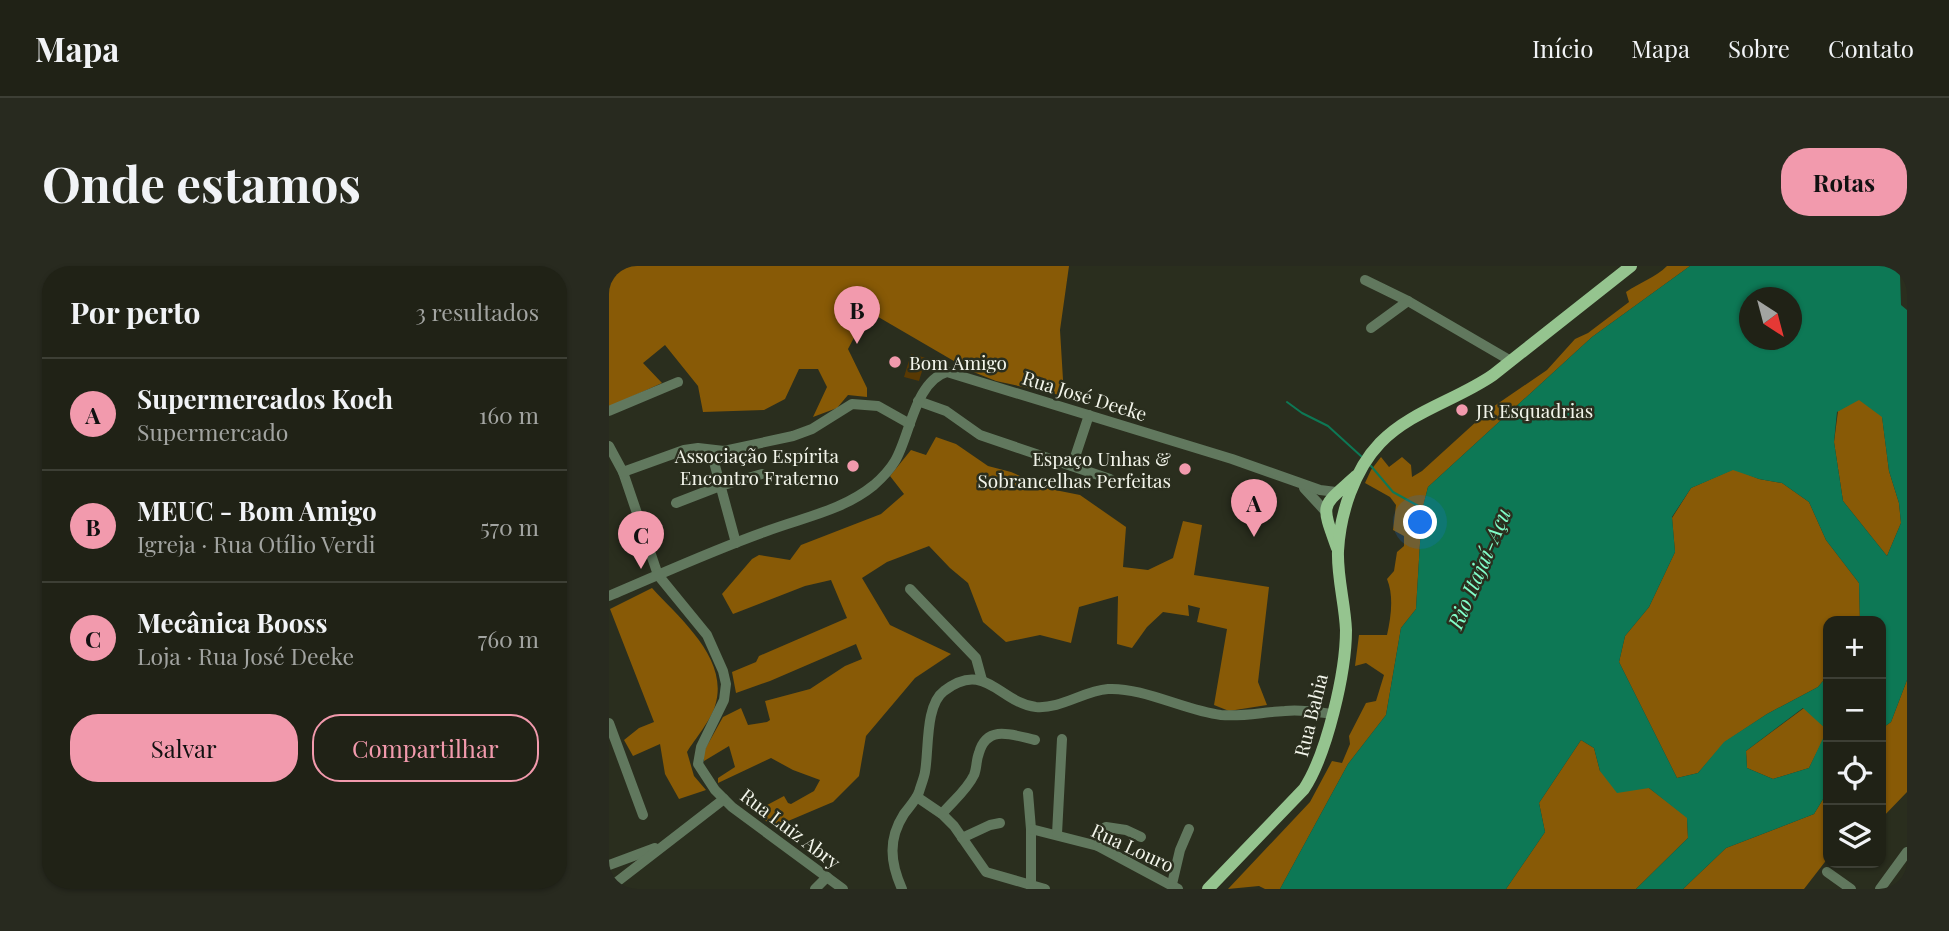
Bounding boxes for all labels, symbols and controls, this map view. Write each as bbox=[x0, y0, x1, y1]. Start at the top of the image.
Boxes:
text: Mapa bbox=[35, 26, 119, 70]
text: Início bbox=[1532, 32, 1593, 64]
text: Mapa bbox=[1631, 32, 1690, 64]
text: Sobre bbox=[1728, 32, 1790, 64]
text: Contato bbox=[1828, 32, 1914, 64]
button: Rotas bbox=[1781, 148, 1907, 216]
text: Onde estamos bbox=[42, 150, 361, 215]
pin: B bbox=[834, 286, 880, 344]
north arrow bbox=[1739, 287, 1802, 350]
text: Por perto bbox=[70, 292, 200, 332]
text: 3 resultados bbox=[415, 296, 539, 327]
place label: Bom Amigo bbox=[909, 349, 1007, 375]
marker: Bom Amigo bbox=[887, 354, 903, 370]
street label: Rua José Deeke bbox=[1020, 364, 1150, 426]
text: Supermercados Koch bbox=[137, 381, 393, 416]
place label: JR Esquadrias bbox=[1475, 397, 1593, 423]
text: A bbox=[85, 399, 101, 430]
text: 160 m bbox=[479, 399, 539, 430]
marker: JR Esquadrias bbox=[1454, 402, 1470, 418]
text: Supermercado bbox=[137, 416, 288, 447]
place label: Associação Espírita Encontro Fraterno bbox=[674, 442, 840, 490]
place label: Espaço Unhas & Sobrancelhas Perfeitas bbox=[977, 445, 1171, 493]
marker: Associação Espírita Encontro Fraterno bbox=[845, 458, 861, 474]
marker: Espaço Unhas & Sobrancelhas Perfeitas bbox=[1177, 461, 1193, 477]
pin: A bbox=[1231, 479, 1277, 537]
text: MEUC - Bom Amigo bbox=[137, 493, 377, 528]
water label: Rio Itajaí-Açu bbox=[1440, 503, 1516, 634]
your location bbox=[1403, 505, 1437, 539]
text: B bbox=[85, 511, 101, 542]
text: 570 m bbox=[480, 511, 539, 542]
pin: C bbox=[618, 511, 664, 569]
text: Igreja · Rua Otílio Verdi bbox=[137, 528, 376, 559]
text: Mecânica Booss bbox=[137, 605, 327, 640]
map controls bbox=[1823, 616, 1886, 868]
button: + bbox=[1823, 616, 1886, 679]
text: C bbox=[85, 623, 101, 654]
text: 760 m bbox=[478, 623, 539, 654]
text: Loja · Rua José Deeke bbox=[137, 640, 354, 671]
street label: Rua Bahia bbox=[1287, 670, 1333, 759]
button: − bbox=[1823, 679, 1886, 742]
button: Salvar bbox=[70, 714, 298, 782]
button: Compartilhar bbox=[312, 714, 539, 782]
button: locate bbox=[1823, 742, 1886, 805]
street label: Rua Luiz Abry bbox=[736, 782, 847, 874]
button: layers bbox=[1823, 805, 1886, 868]
street label: Rua Louro bbox=[1087, 817, 1179, 877]

